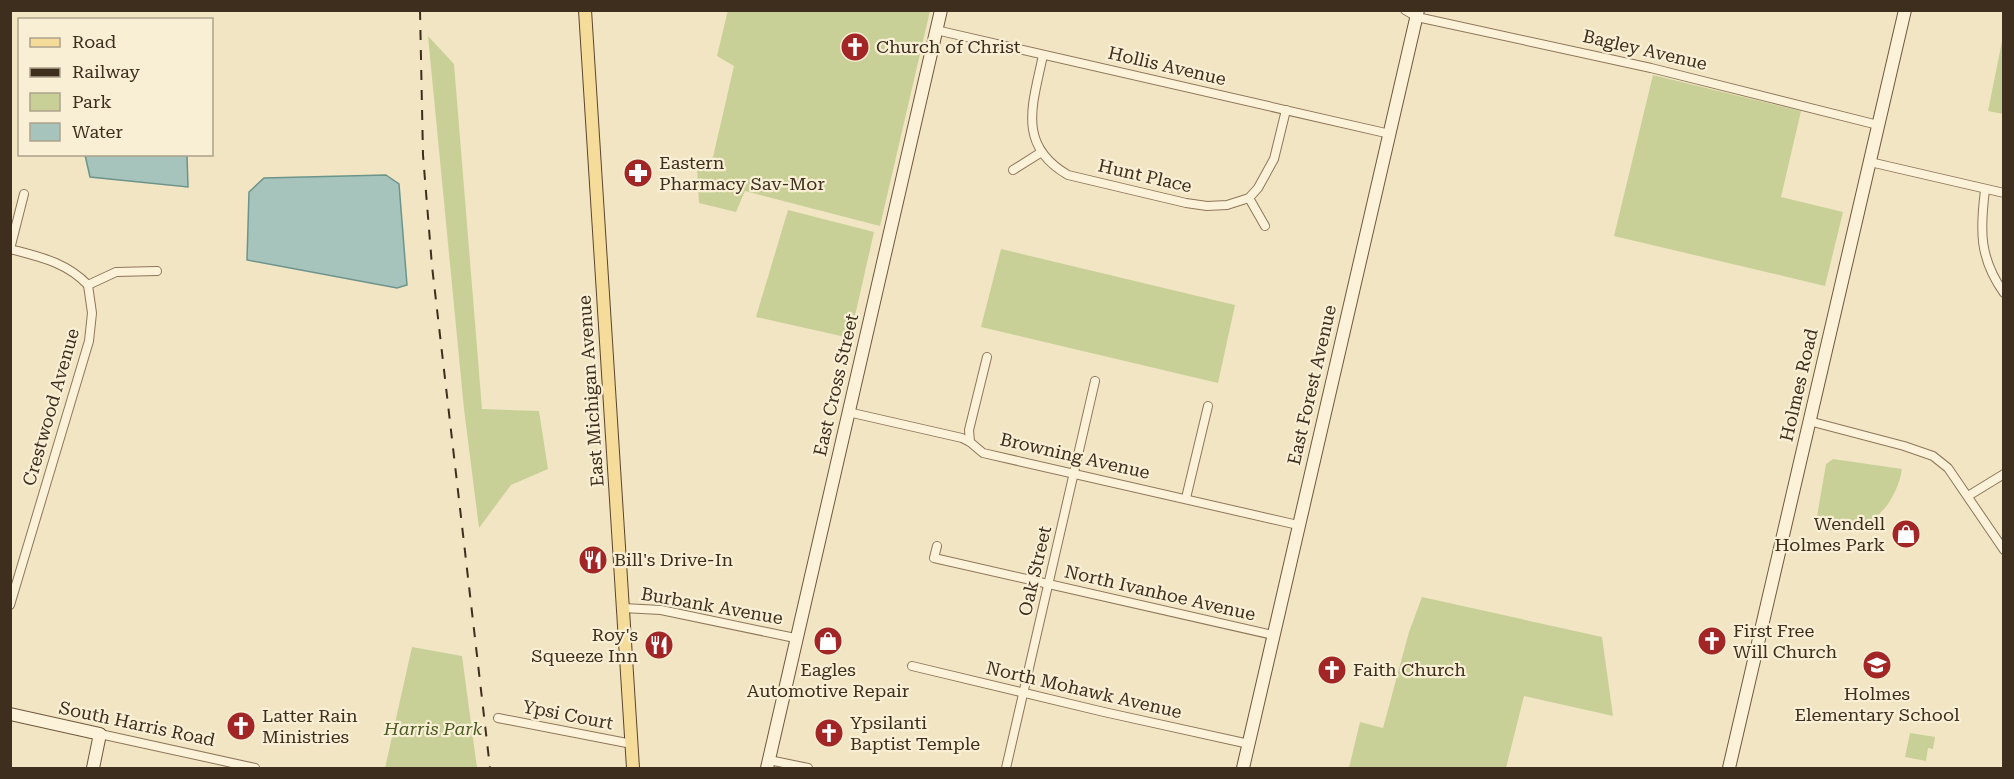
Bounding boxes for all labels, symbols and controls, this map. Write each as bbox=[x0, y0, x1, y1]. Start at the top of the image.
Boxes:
legend bbox=[18, 18, 213, 156]
street label: Bagley Avenue bbox=[1581, 25, 1709, 74]
text: Road bbox=[72, 31, 117, 52]
church icon: Church of Christ bbox=[839, 31, 871, 63]
place label: Church of Christ bbox=[876, 36, 1021, 57]
street label: Hollis Avenue bbox=[1106, 42, 1228, 89]
text: Railway bbox=[72, 61, 140, 82]
text: Park bbox=[72, 91, 112, 112]
text: Water bbox=[72, 121, 123, 142]
place label: Eastern Pharmacy Sav-Mor bbox=[659, 152, 825, 194]
street label: Hunt Place bbox=[1096, 155, 1194, 197]
pharmacy icon: Eastern Pharmacy Sav-Mor bbox=[622, 157, 654, 189]
street label: East Michigan Avenue bbox=[573, 294, 608, 488]
street label: East Forest Avenue bbox=[1283, 303, 1340, 467]
street label: East Cross Street bbox=[809, 311, 862, 458]
street label: Crestwood Avenue bbox=[18, 326, 83, 488]
street label: Holmes Road bbox=[1775, 326, 1822, 443]
street label: Browning Avenue bbox=[998, 428, 1152, 483]
place label: Wendell Holmes Park bbox=[1775, 513, 1885, 555]
shop icon: Wendell Holmes Park bbox=[1890, 518, 1922, 550]
street label: Oak Street bbox=[1014, 524, 1055, 618]
restaurant icon: Bill's Drive-In bbox=[577, 544, 609, 576]
place label: Bill's Drive-In bbox=[614, 549, 734, 570]
street label: North Ivanhoe Avenue bbox=[1063, 560, 1258, 625]
street label: Burbank Avenue bbox=[640, 583, 785, 628]
place label: First Free Will Church bbox=[1733, 620, 1838, 662]
place label: Roy's Squeeze Inn bbox=[531, 624, 638, 666]
shop icon: Eagles Automotive Repair bbox=[812, 625, 844, 657]
church icon: First Free Will Church bbox=[1696, 625, 1728, 657]
restaurant icon: Roy's Squeeze Inn bbox=[643, 629, 675, 661]
school or university icon: Holmes Elementary School bbox=[1861, 649, 1893, 681]
church icon: Faith Church bbox=[1316, 654, 1348, 686]
street label: North Mohawk Avenue bbox=[984, 657, 1184, 722]
place label: Eagles Automotive Repair bbox=[747, 659, 909, 701]
place label: Faith Church bbox=[1353, 659, 1466, 680]
place label: Holmes Elementary School bbox=[1794, 683, 1960, 725]
street label: Ypsi Court bbox=[521, 695, 615, 734]
street label: South Harris Road bbox=[57, 697, 218, 750]
place label: Latter Rain Ministries bbox=[262, 705, 358, 747]
church icon: Latter Rain Ministries bbox=[225, 710, 257, 742]
place label: Ypsilanti Baptist Temple bbox=[850, 712, 980, 754]
church icon: Ypsilanti Baptist Temple bbox=[813, 717, 845, 749]
park label: Harris Park bbox=[383, 718, 482, 739]

